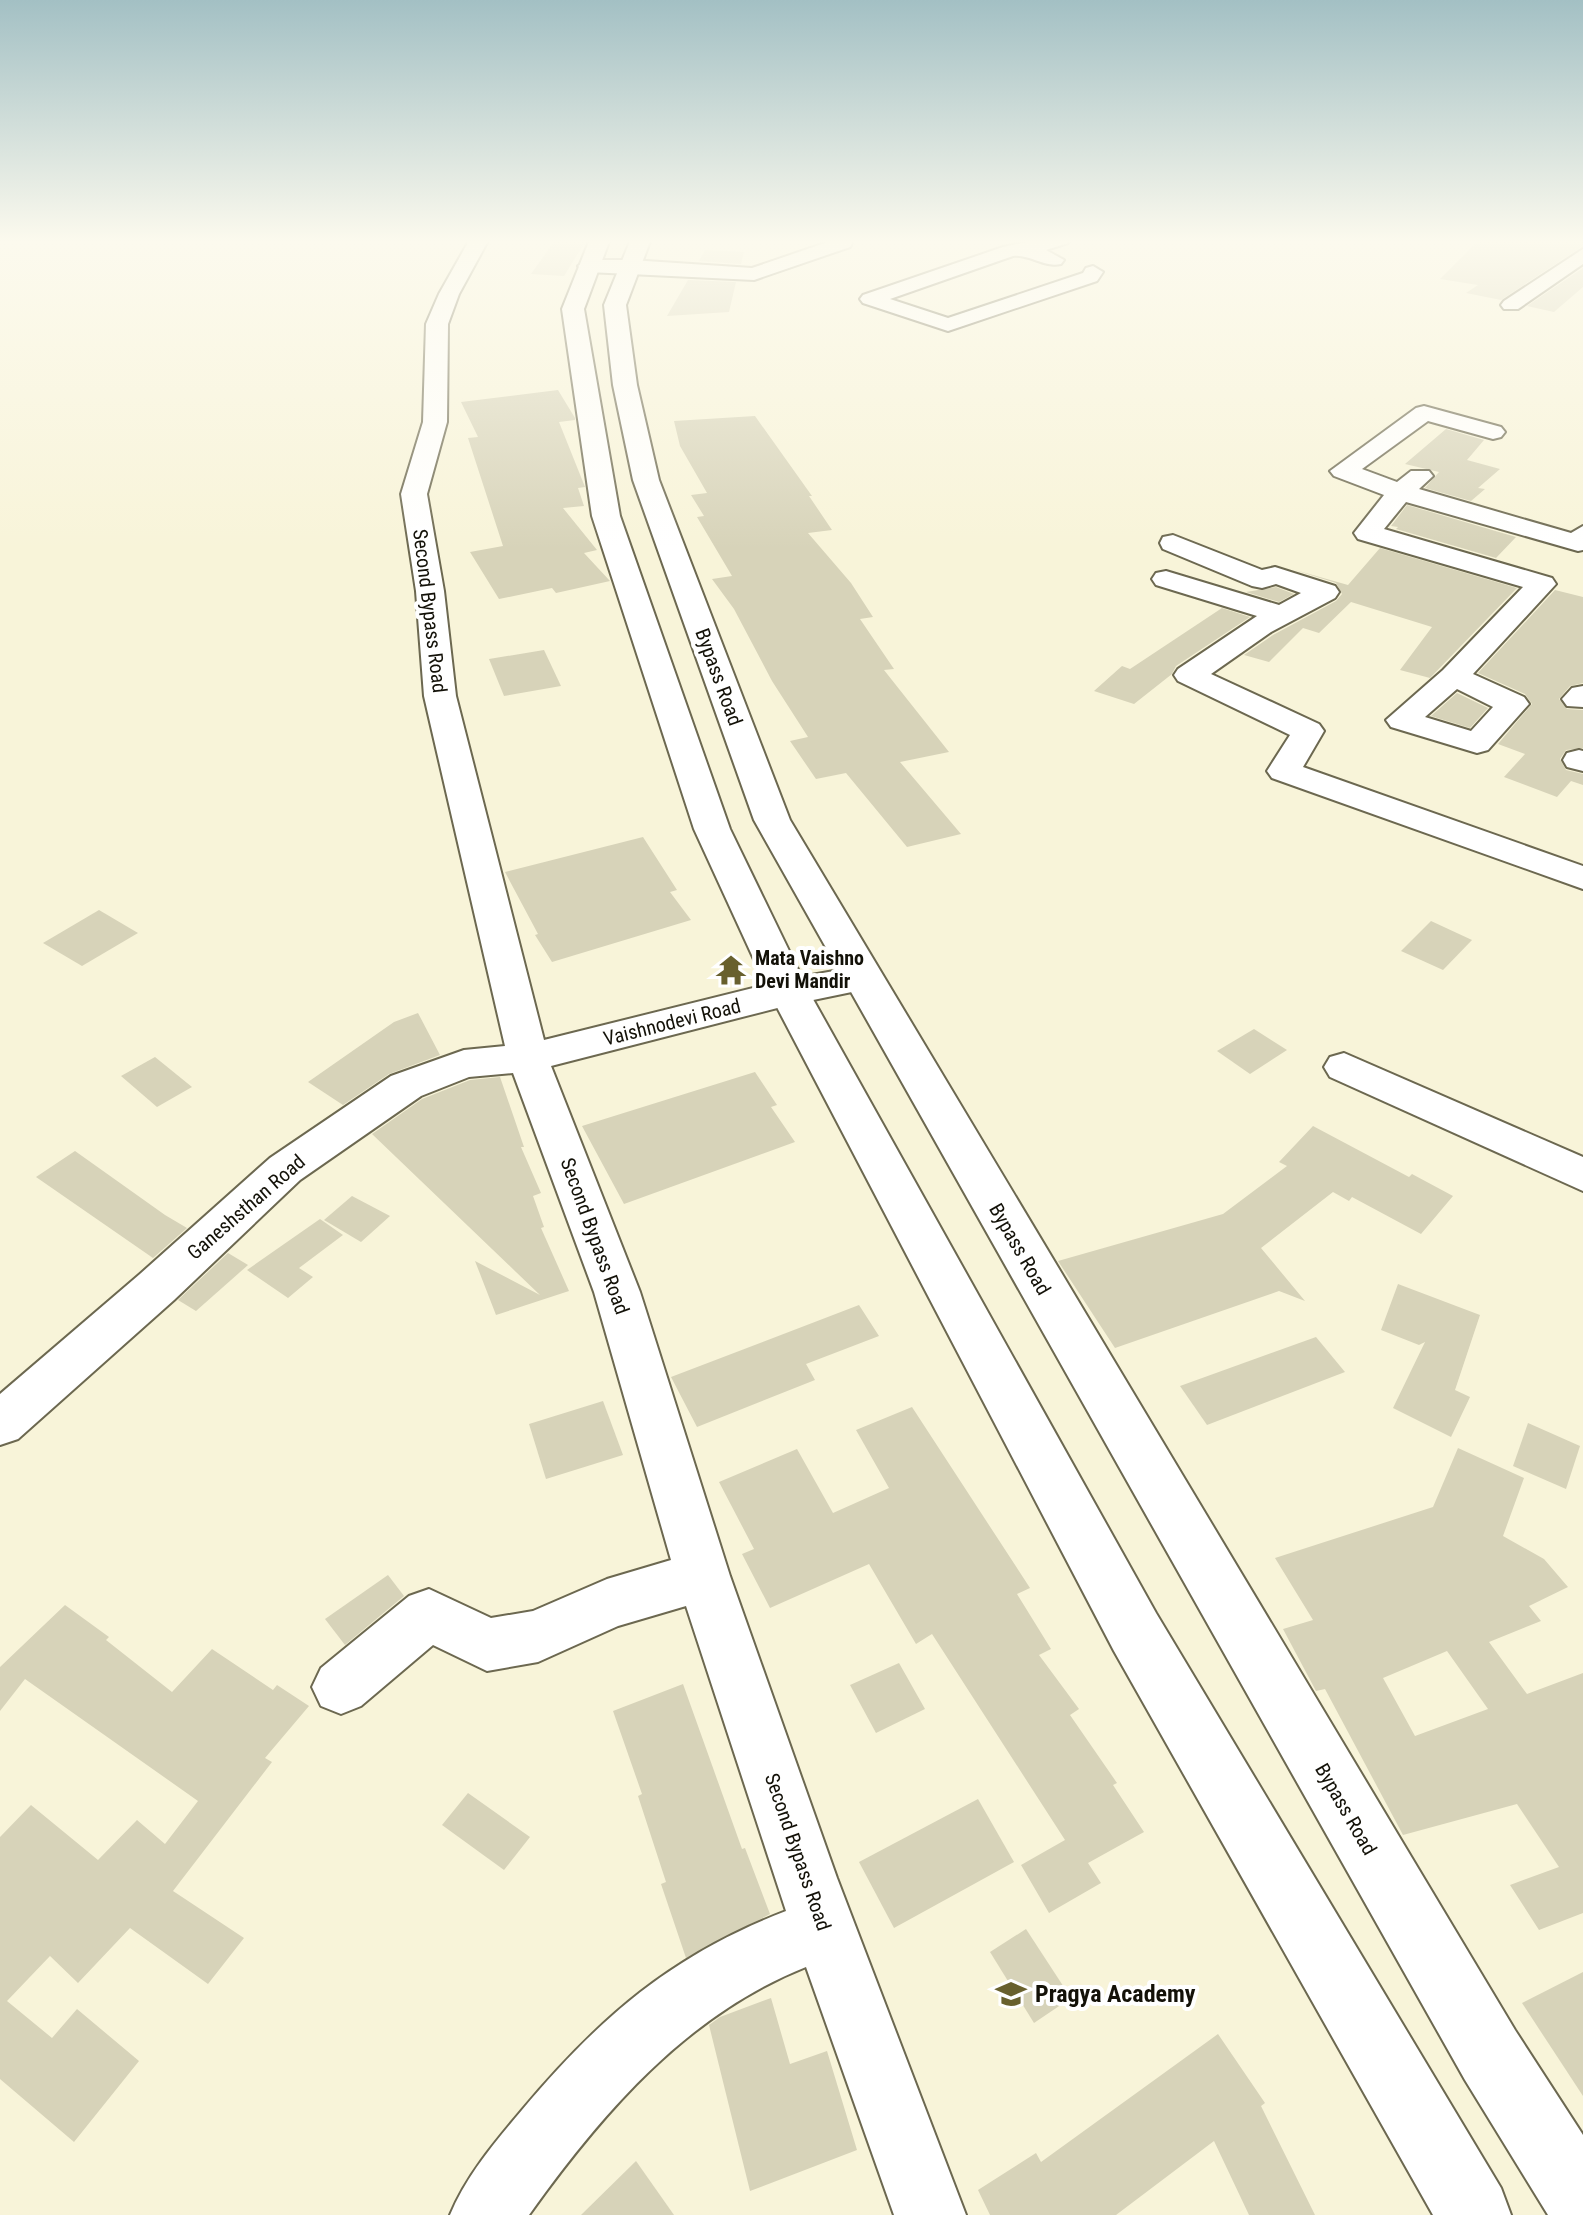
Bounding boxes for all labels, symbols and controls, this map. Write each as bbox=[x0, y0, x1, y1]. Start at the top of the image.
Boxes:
street label: Second Bypass Road bbox=[408, 528, 452, 694]
street label: Bypass Road bbox=[690, 625, 748, 729]
place label: Mata Vaishno Devi Mandir bbox=[755, 946, 864, 993]
temple icon: Mata Vaishno Devi Mandir bbox=[714, 953, 748, 987]
street label: Vaishnodevi Road bbox=[601, 993, 743, 1051]
street label: Ganeshsthan Road bbox=[182, 1149, 310, 1265]
street label: Second Bypass Road bbox=[556, 1154, 634, 1318]
street label: Bypass Road bbox=[984, 1199, 1056, 1299]
street label: Bypass Road bbox=[1310, 1759, 1382, 1859]
street label: Second Bypass Road bbox=[760, 1770, 836, 1934]
school or university icon: Pragya Academy bbox=[994, 1977, 1028, 2011]
place label: Pragya Academy bbox=[1035, 1980, 1196, 2008]

